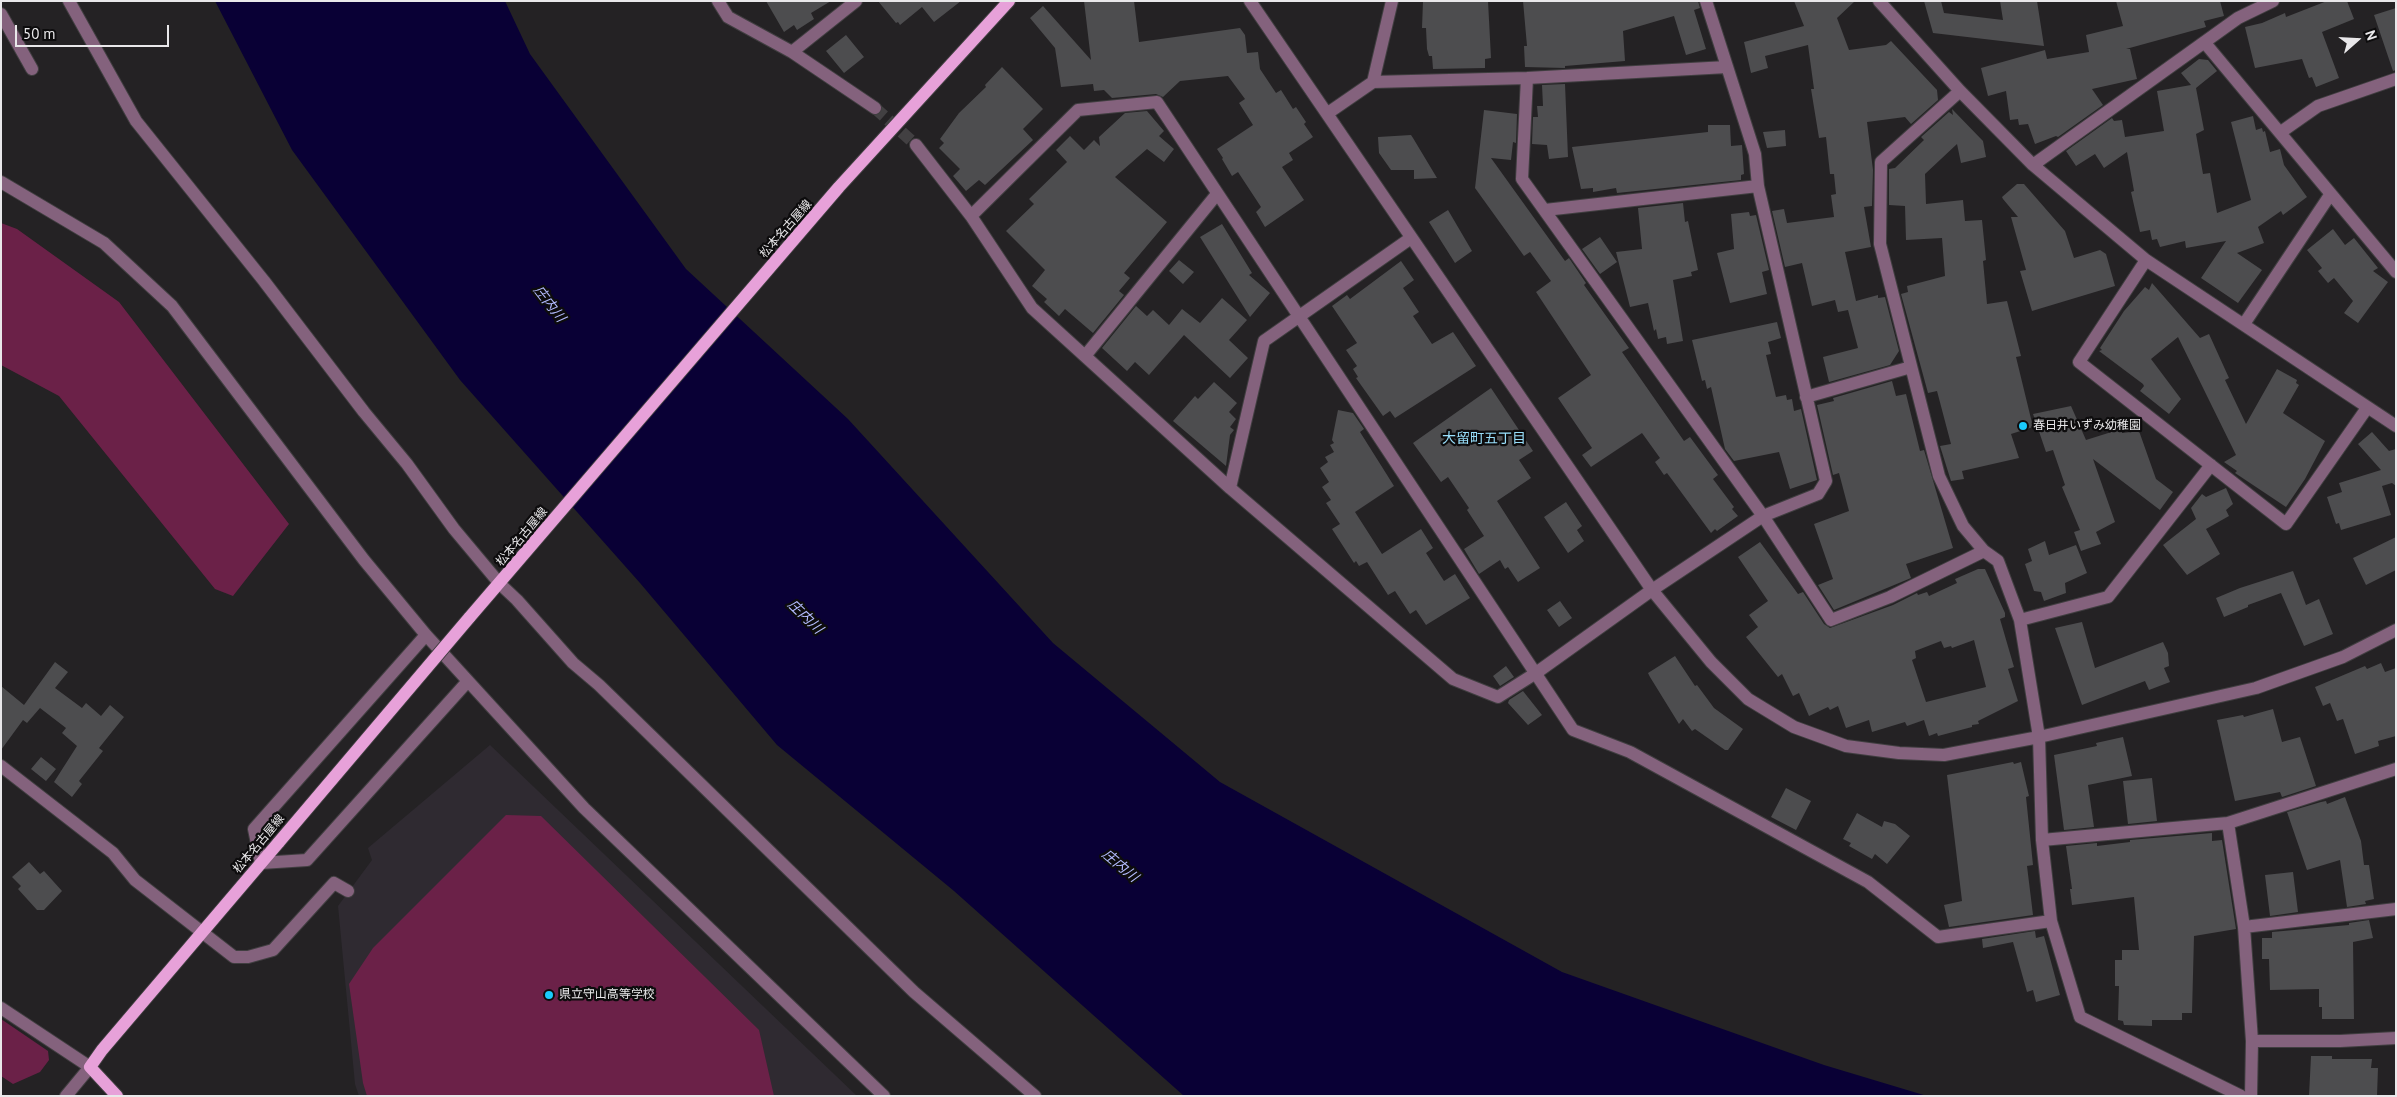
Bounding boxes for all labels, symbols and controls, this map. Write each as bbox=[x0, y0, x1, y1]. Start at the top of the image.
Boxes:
scale bar bbox=[18, 15, 171, 47]
north arrow bbox=[2332, 15, 2382, 65]
text: 50 m bbox=[23, 24, 56, 43]
text: N bbox=[2361, 28, 2381, 42]
street label: 松本名古屋線 bbox=[757, 197, 815, 261]
water label: 庄内川 bbox=[529, 282, 569, 326]
place label: 春日井いずみ幼稚園 bbox=[2033, 419, 2141, 433]
marker: 春日井いずみ幼稚園 bbox=[2017, 420, 2029, 432]
district label: 大留町五丁目 bbox=[1442, 431, 1526, 447]
street label: 松本名古屋線 bbox=[493, 505, 551, 569]
water label: 庄内川 bbox=[784, 596, 826, 638]
street label: 松本名古屋線 bbox=[230, 812, 288, 876]
water label: 庄内川 bbox=[1099, 846, 1141, 886]
place label: 県立守山高等学校 bbox=[559, 988, 655, 1002]
marker: 県立守山高等学校 bbox=[543, 989, 555, 1001]

